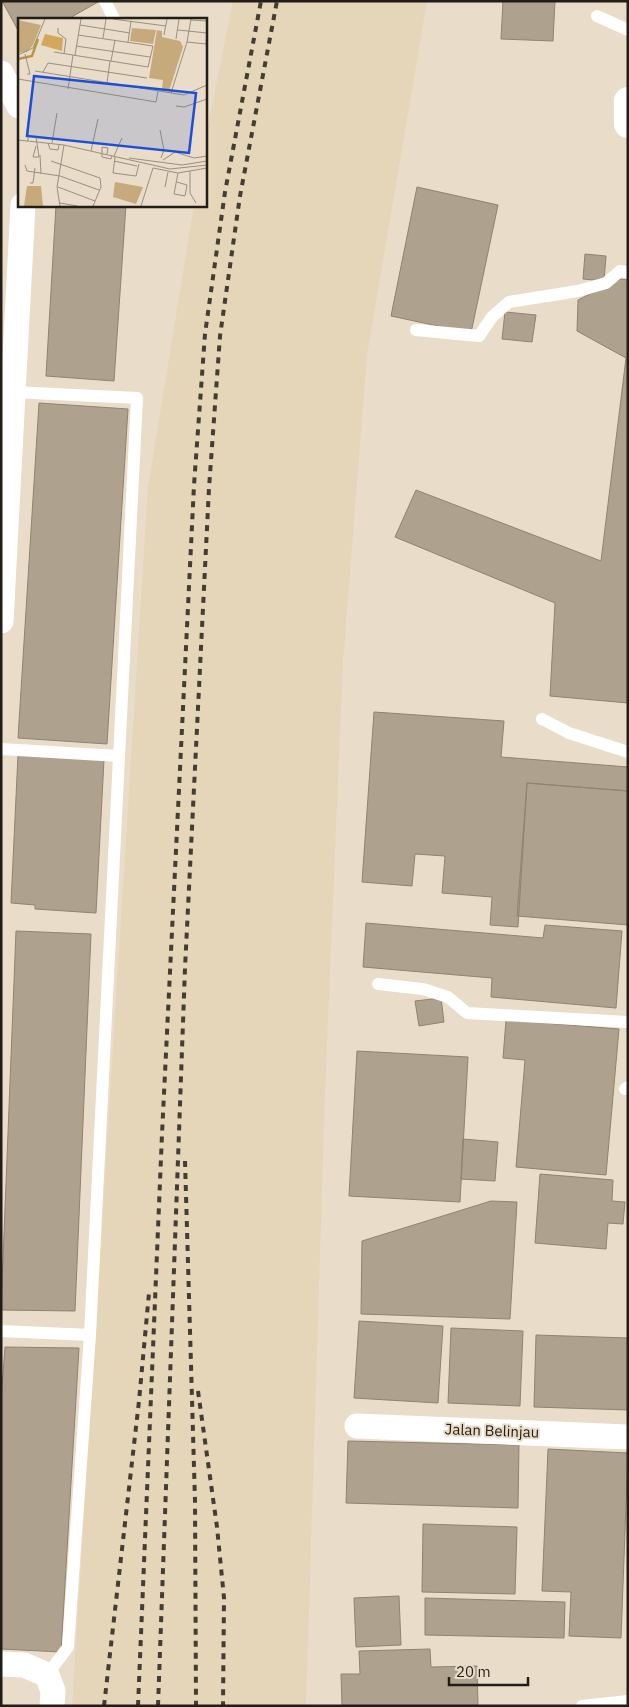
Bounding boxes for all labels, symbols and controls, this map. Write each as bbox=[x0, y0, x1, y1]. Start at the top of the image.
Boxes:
inset map bbox=[18, 18, 206, 206]
street label: Jalan Belinjau bbox=[444, 1419, 540, 1442]
scale bar bbox=[449, 1654, 528, 1686]
text: 20 m bbox=[456, 1662, 491, 1681]

